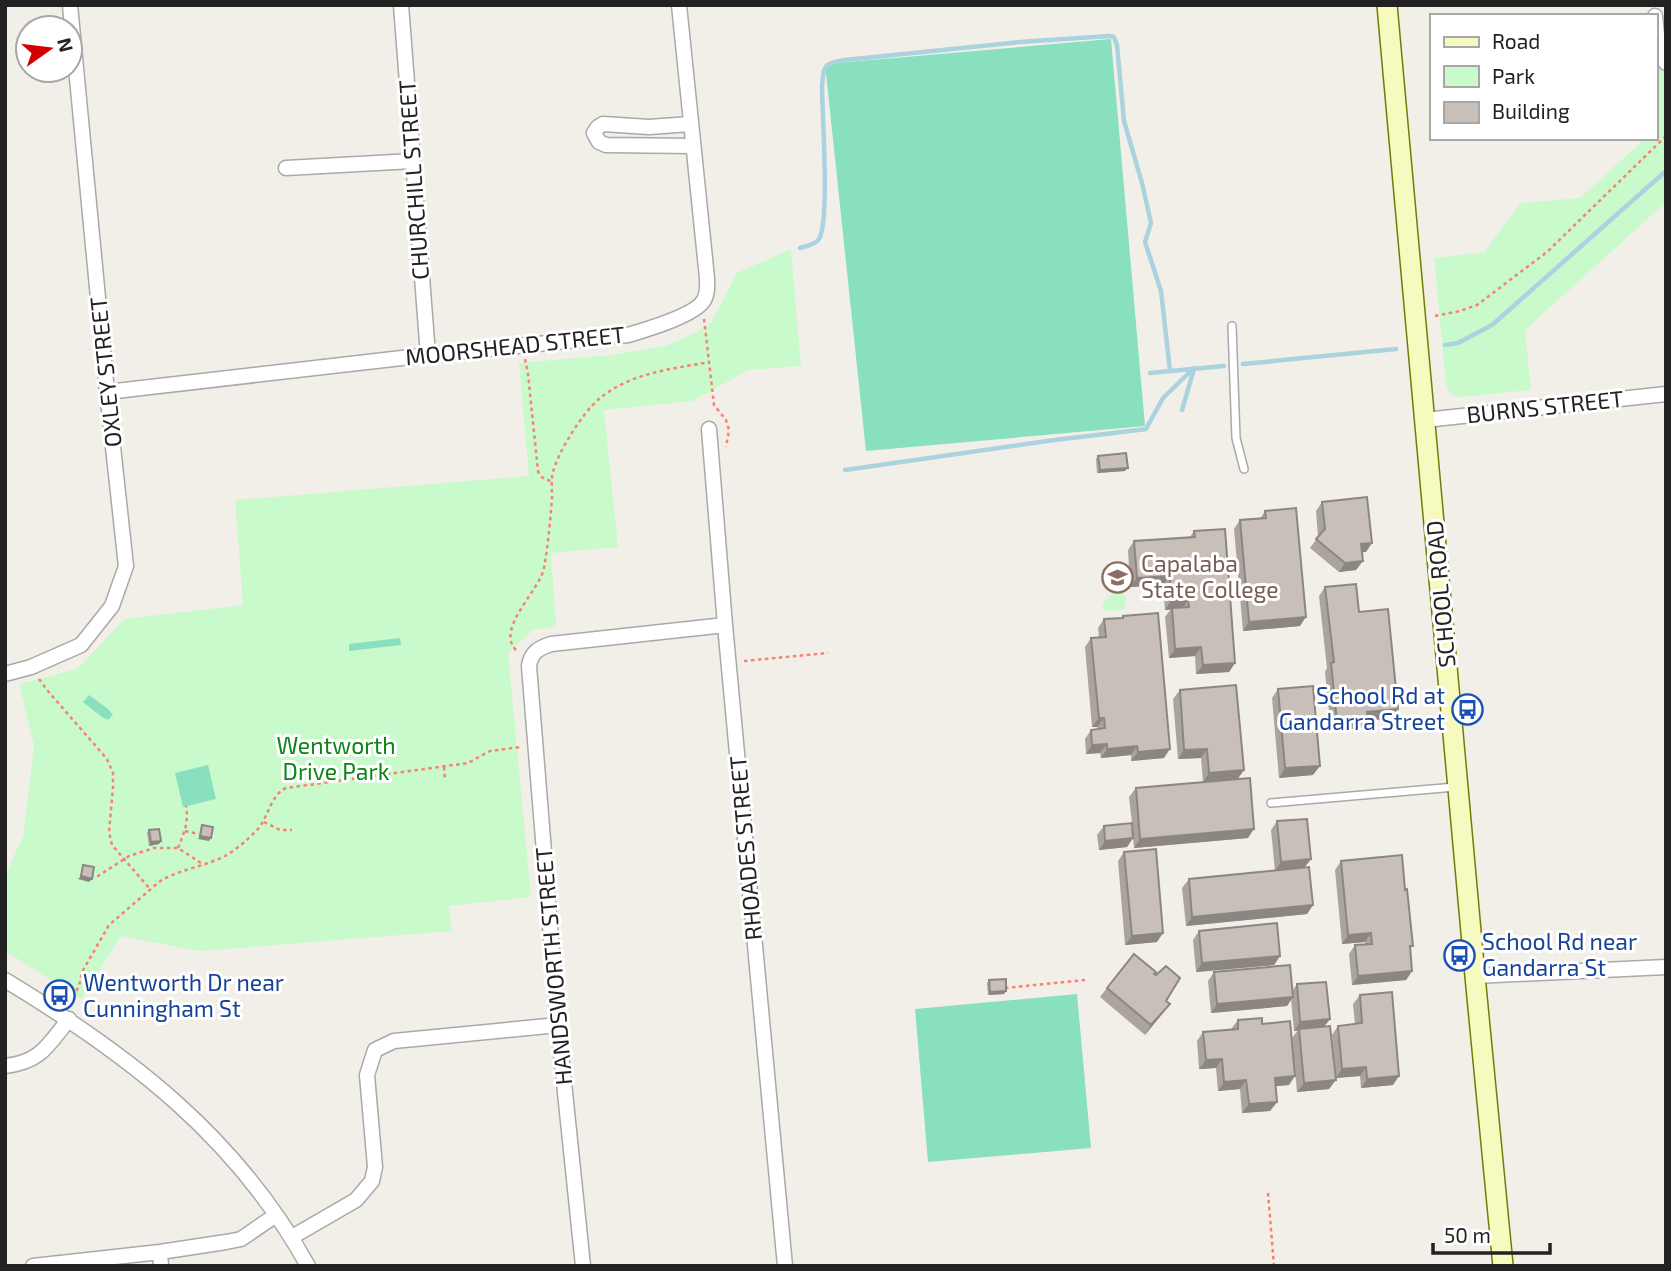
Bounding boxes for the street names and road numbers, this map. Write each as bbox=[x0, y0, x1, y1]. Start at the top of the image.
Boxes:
street label: CHURCHILL STREET bbox=[392, 79, 434, 281]
street label: OXLEY STREET bbox=[83, 296, 127, 449]
street label: MOORSHEAD STREET bbox=[404, 320, 626, 370]
street label: BURNS STREET bbox=[1465, 384, 1625, 428]
street label: SCHOOL ROAD bbox=[1420, 519, 1460, 669]
street label: RHOADES STREET bbox=[723, 755, 767, 941]
street label: HANDSWORTH STREET bbox=[529, 846, 577, 1086]

